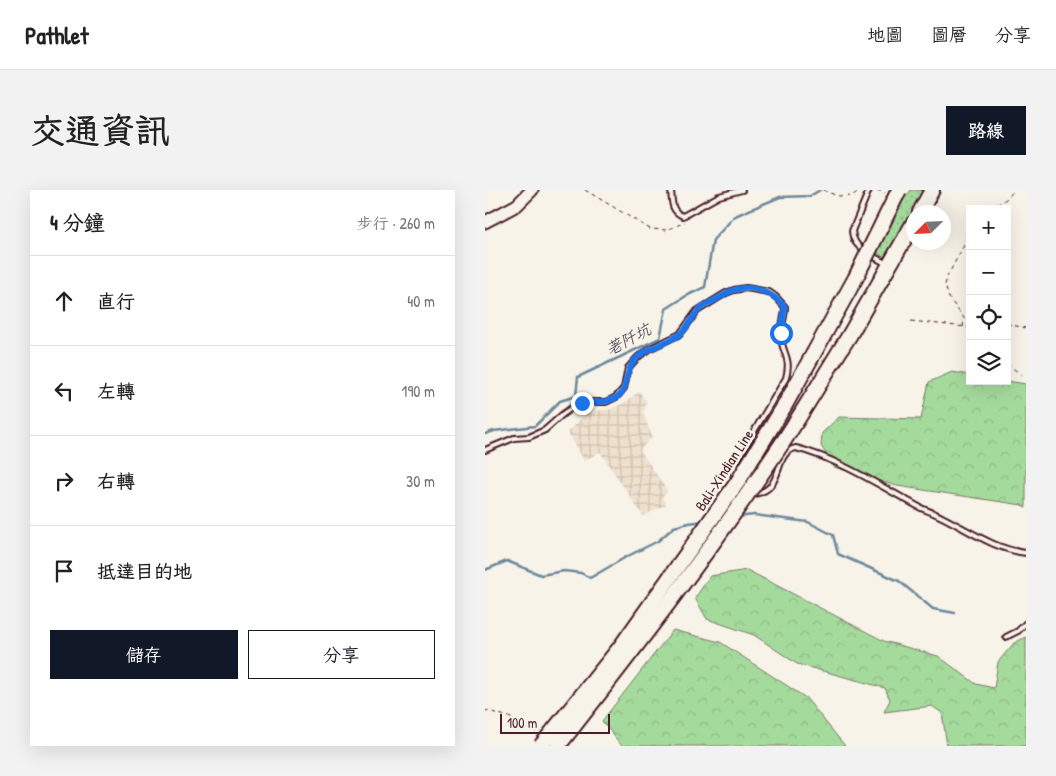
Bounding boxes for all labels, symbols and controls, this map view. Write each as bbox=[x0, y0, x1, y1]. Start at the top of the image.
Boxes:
text: Pathlet bbox=[25, 19, 88, 51]
text: 地圖 bbox=[867, 22, 903, 47]
text: 圖層 bbox=[931, 22, 967, 47]
text: 分享 bbox=[995, 22, 1031, 47]
button: 路線 bbox=[946, 106, 1026, 155]
text: 交通資訊 bbox=[30, 107, 170, 154]
north arrow bbox=[906, 205, 951, 250]
map controls bbox=[966, 205, 1011, 385]
button: + bbox=[966, 205, 1011, 250]
text: 4 分鐘 bbox=[50, 208, 105, 237]
text: 步行 · 260 m bbox=[357, 212, 435, 234]
button: − bbox=[966, 250, 1011, 295]
icon: ahead bbox=[50, 287, 78, 315]
text: 直行 bbox=[97, 288, 135, 314]
text: 40 m bbox=[407, 290, 435, 312]
button: locate bbox=[966, 295, 1011, 340]
water label: 荖阡坑 bbox=[602, 317, 656, 360]
route start bbox=[770, 322, 793, 345]
button: layers bbox=[966, 340, 1011, 385]
icon: left bbox=[50, 377, 78, 405]
text: 左轉 bbox=[97, 378, 135, 404]
text: 190 m bbox=[402, 380, 435, 402]
route end bbox=[571, 392, 594, 415]
street label: Bali-Xindian Line bbox=[690, 425, 758, 515]
icon: right bbox=[50, 467, 78, 495]
text: 右轉 bbox=[97, 468, 135, 494]
text: 30 m bbox=[406, 470, 435, 492]
icon: arrive bbox=[50, 557, 78, 585]
text: 抵達目的地 bbox=[97, 558, 192, 584]
button: 儲存 bbox=[50, 630, 238, 679]
button: 分享 bbox=[248, 630, 435, 679]
scale bar bbox=[500, 711, 610, 734]
text: 100 m bbox=[507, 713, 537, 732]

